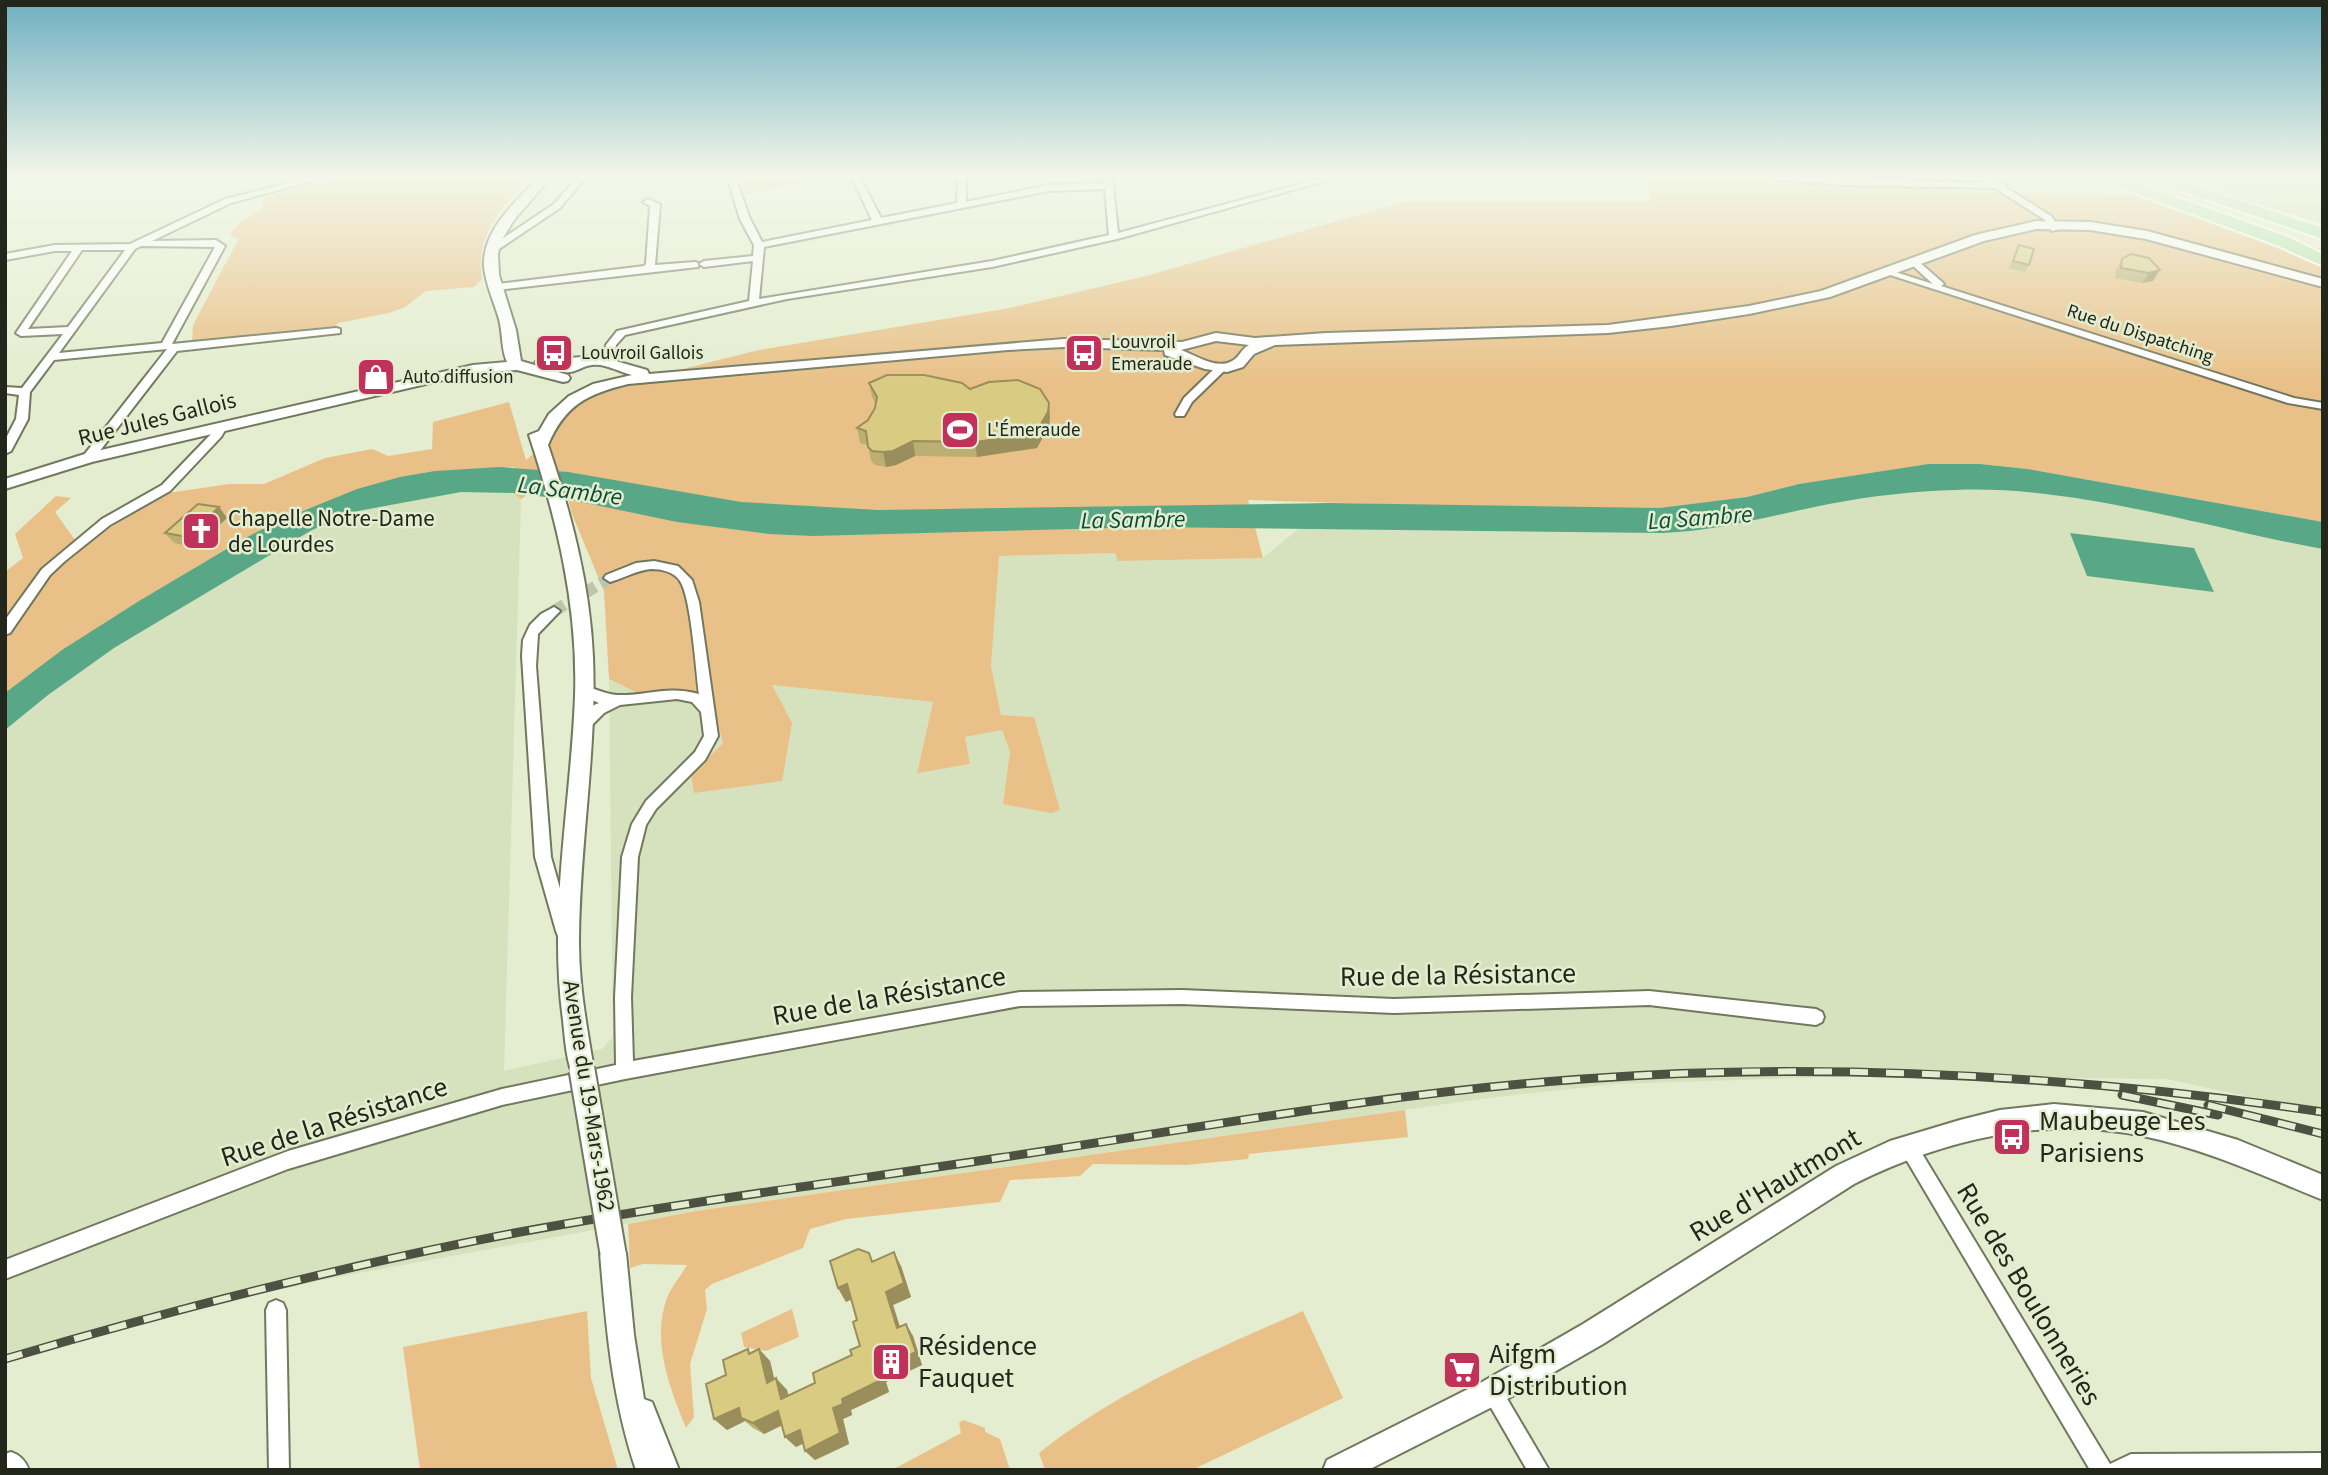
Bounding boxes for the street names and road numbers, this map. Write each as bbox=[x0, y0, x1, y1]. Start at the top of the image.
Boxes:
street label: Rue du Dispatching bbox=[2063, 298, 2217, 371]
street label: Rue Jules Gallois bbox=[74, 383, 240, 455]
street label: Rue de la Résistance bbox=[1340, 953, 1576, 997]
street label: Rue de la Résistance bbox=[769, 956, 1009, 1036]
street label: Avenue du 19-Mars-1962 bbox=[554, 978, 624, 1214]
street label: Rue de la Résistance bbox=[215, 1066, 453, 1178]
street label: Rue d'Hautmont bbox=[1682, 1118, 1869, 1252]
street label: Rue des Boulonneries bbox=[1947, 1175, 2111, 1413]

